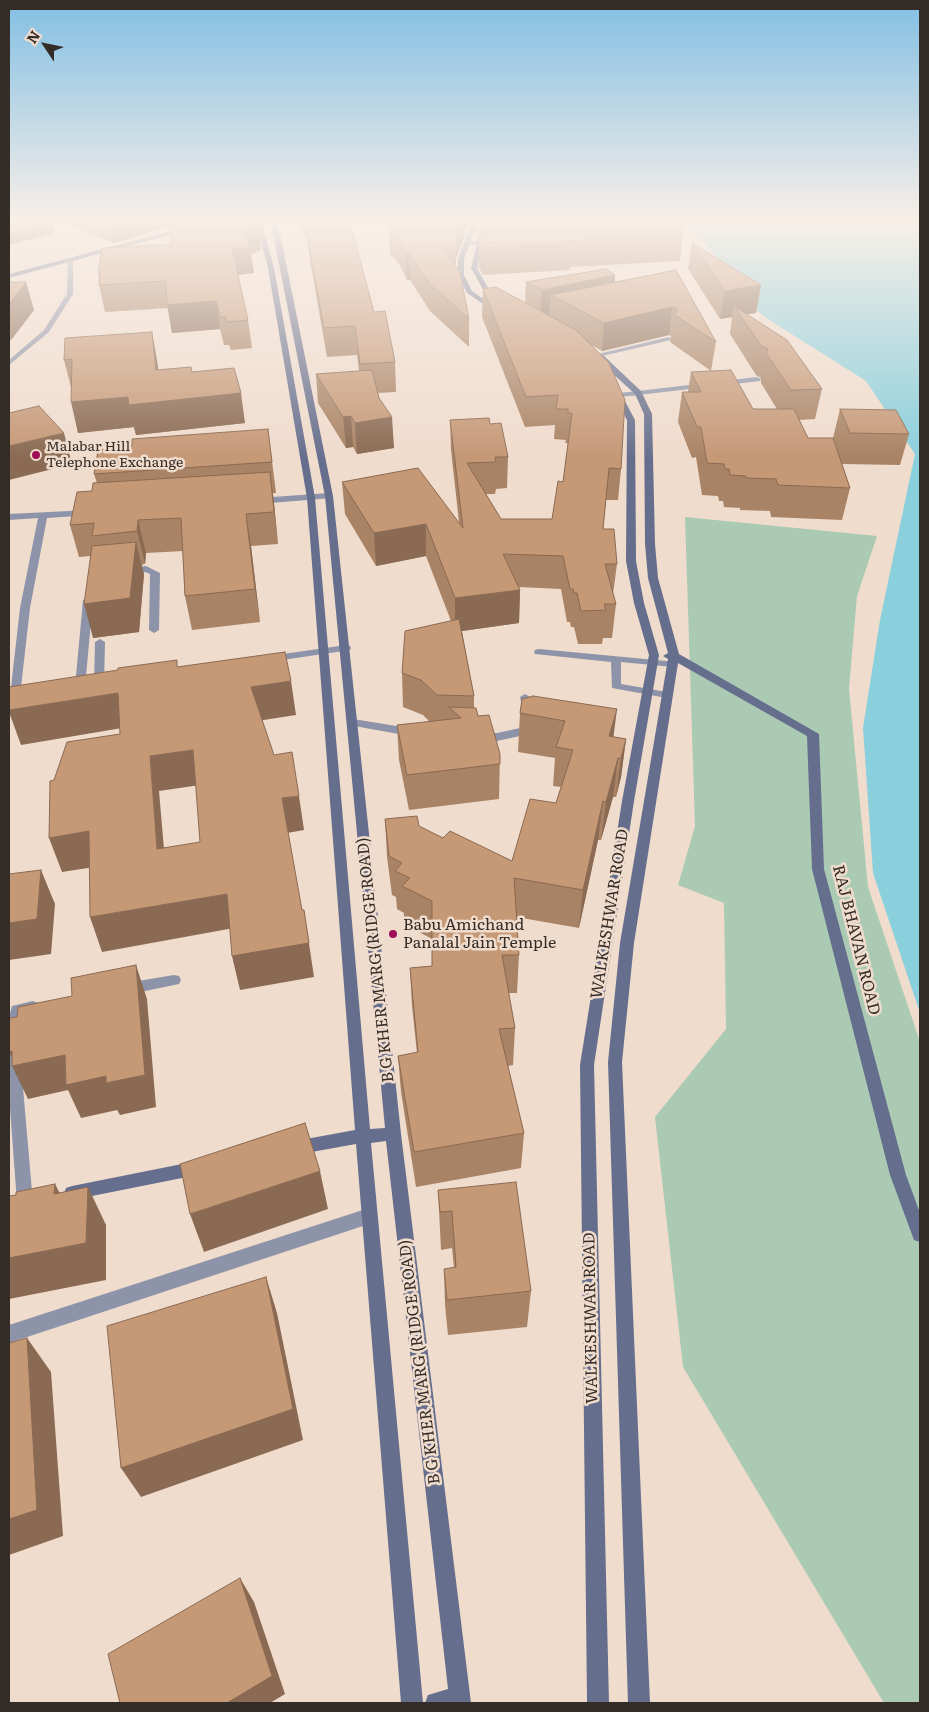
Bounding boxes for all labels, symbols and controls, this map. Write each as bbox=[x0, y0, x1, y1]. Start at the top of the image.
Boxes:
north arrow bbox=[20, 20, 70, 70]
text: N bbox=[21, 26, 44, 47]
place label: Malabar Hill Telephone Exchange bbox=[46, 439, 183, 472]
marker: Malabar Hill Telephone Exchange bbox=[30, 449, 42, 461]
street label: WALKESHWAR ROAD bbox=[587, 828, 633, 1000]
street label: B G KHER MARG (RIDGE ROAD) bbox=[354, 837, 398, 1083]
street label: RAJ BHAVAN ROAD bbox=[828, 863, 884, 1017]
place label: Babu Amichand Panalal Jain Temple bbox=[403, 915, 556, 953]
marker: Babu Amichand Panalal Jain Temple bbox=[387, 928, 399, 940]
street label: WALKESHWAR ROAD bbox=[580, 1232, 602, 1404]
street label: B G KHER MARG (RIDGE ROAD) bbox=[395, 1239, 445, 1485]

